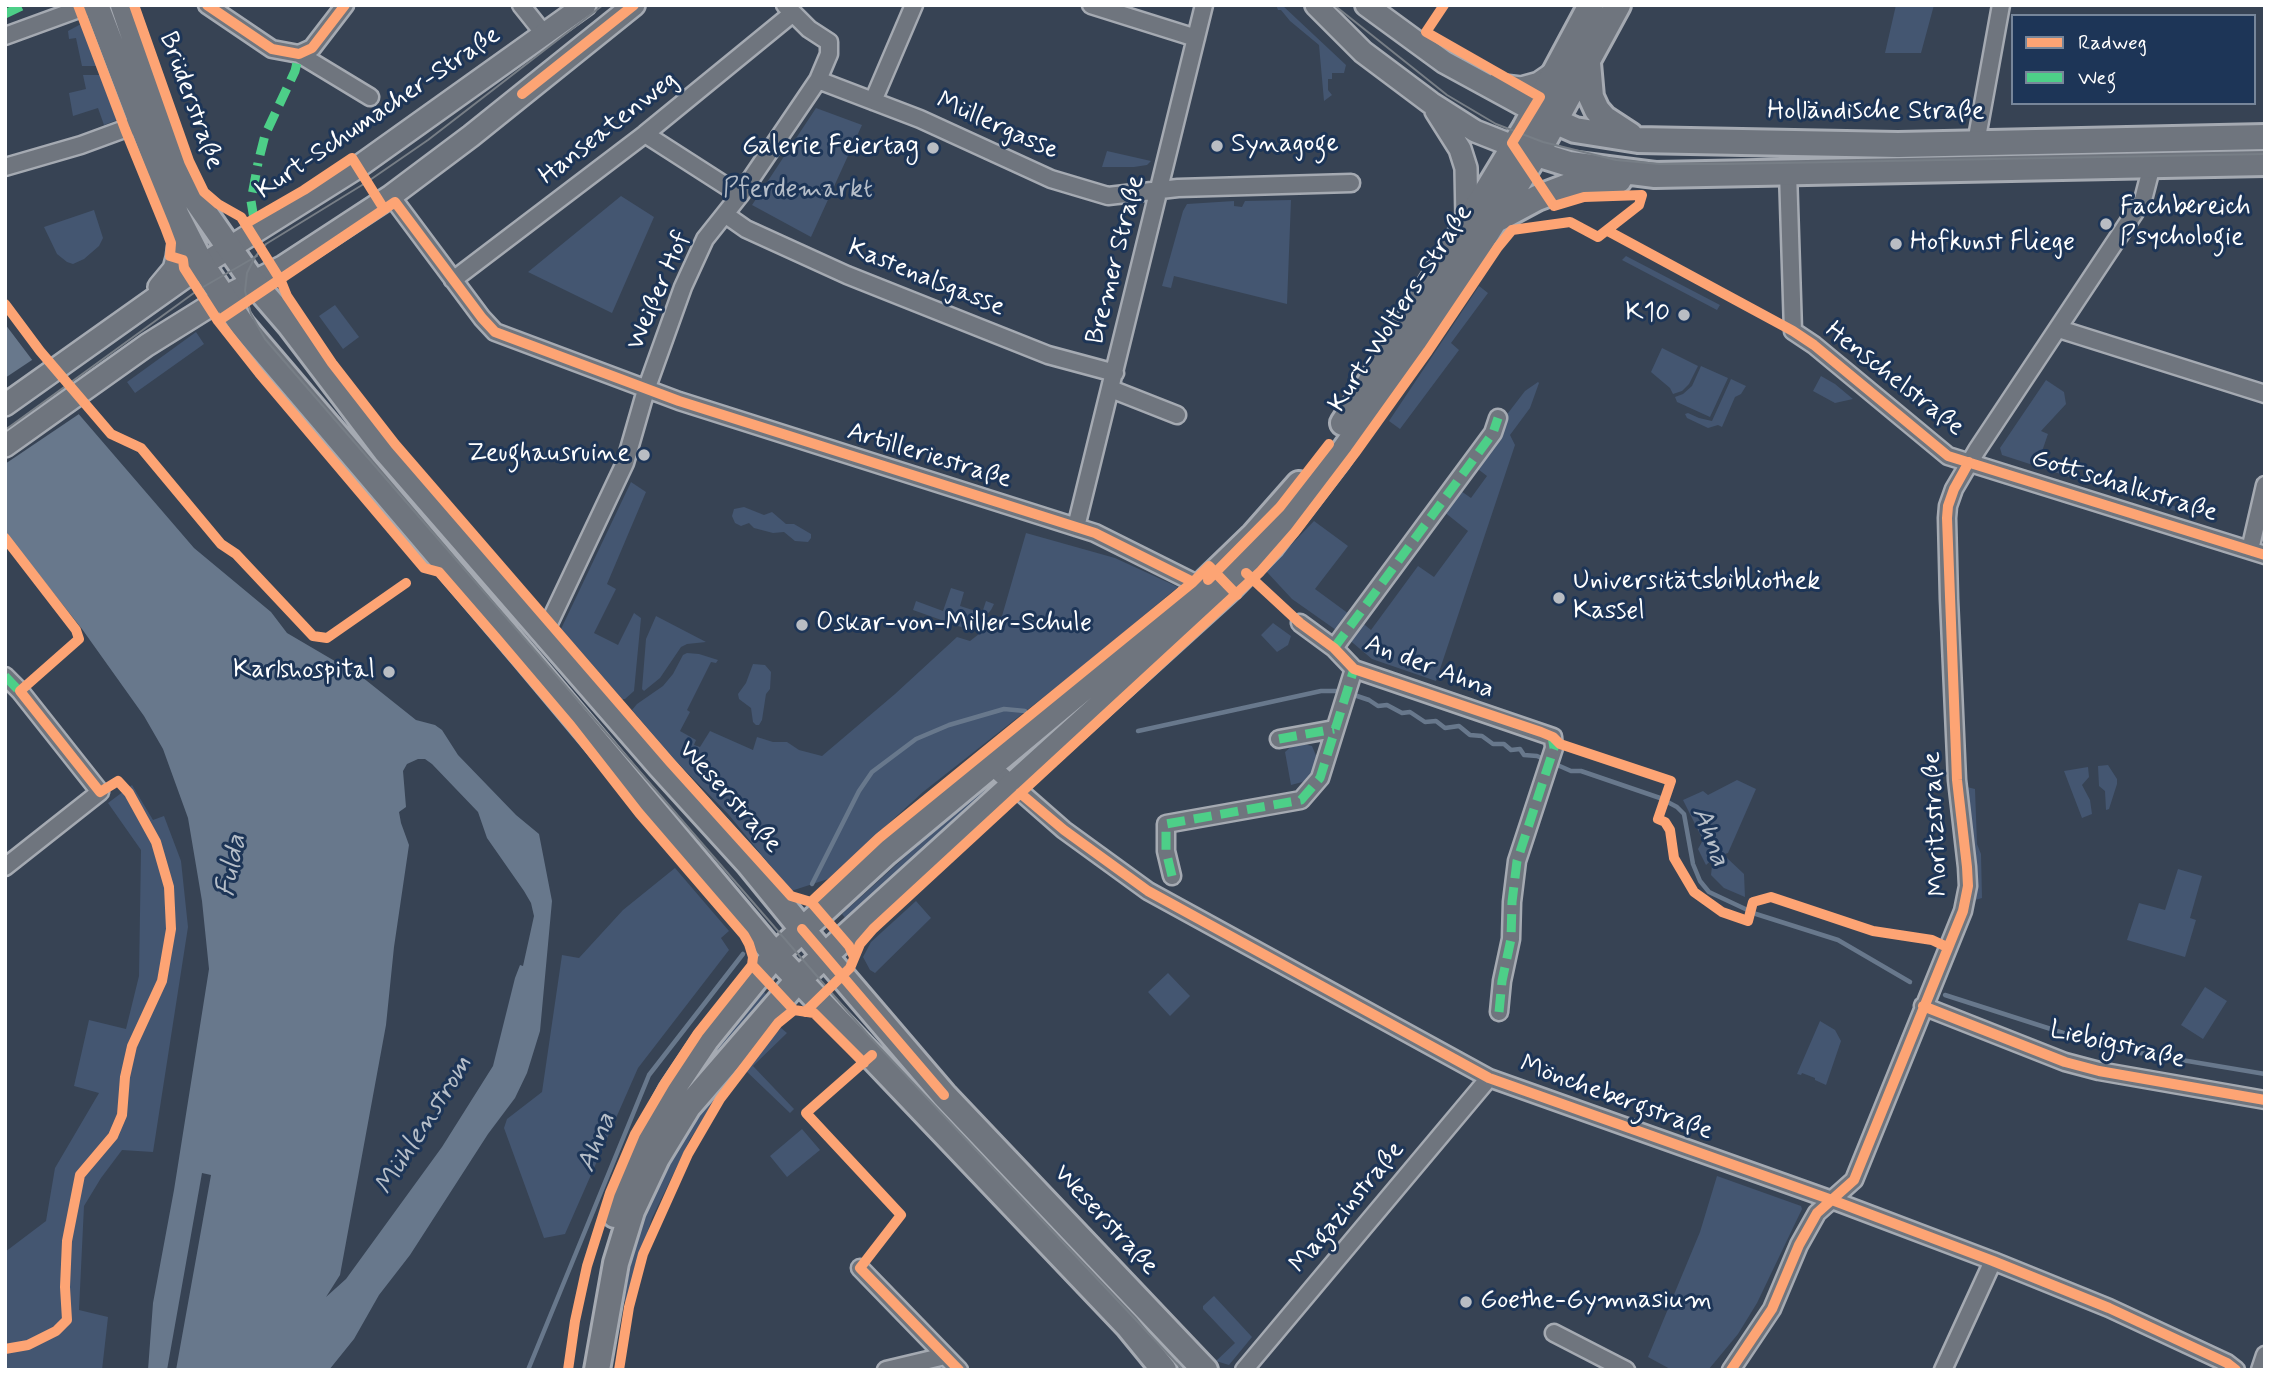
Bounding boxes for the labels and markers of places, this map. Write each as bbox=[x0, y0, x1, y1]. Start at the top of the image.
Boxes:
place label: Synagoge bbox=[1231, 130, 1339, 162]
place label: Galerie Feiertag bbox=[742, 132, 919, 164]
marker: Synagoge bbox=[1209, 138, 1225, 154]
marker: Galerie Feiertag bbox=[925, 140, 941, 156]
place label: Fachbereich Psychologie bbox=[2120, 193, 2251, 255]
marker: Fachbereich Psychologie bbox=[2098, 216, 2114, 232]
place label: Hofkunst Fliege bbox=[1910, 228, 2075, 260]
marker: Hofkunst Fliege bbox=[1888, 236, 1904, 252]
place label: K10 bbox=[1625, 299, 1670, 331]
marker: K10 bbox=[1676, 307, 1692, 323]
place label: Zeughausruine bbox=[467, 439, 630, 471]
marker: Zeughausruine bbox=[636, 447, 652, 463]
place label: Universitätsbibliothek Kassel bbox=[1573, 567, 1820, 628]
marker: Universitätsbibliothek Kassel bbox=[1551, 590, 1567, 606]
place label: Oskar-von-Miller-Schule bbox=[816, 609, 1092, 641]
marker: Oskar-von-Miller-Schule bbox=[794, 617, 810, 633]
place label: Karlshospital bbox=[233, 656, 375, 688]
marker: Karlshospital bbox=[381, 664, 397, 680]
place label: Goethe-Gymnasium bbox=[1480, 1286, 1712, 1318]
marker: Goethe-Gymnasium bbox=[1458, 1294, 1474, 1310]

